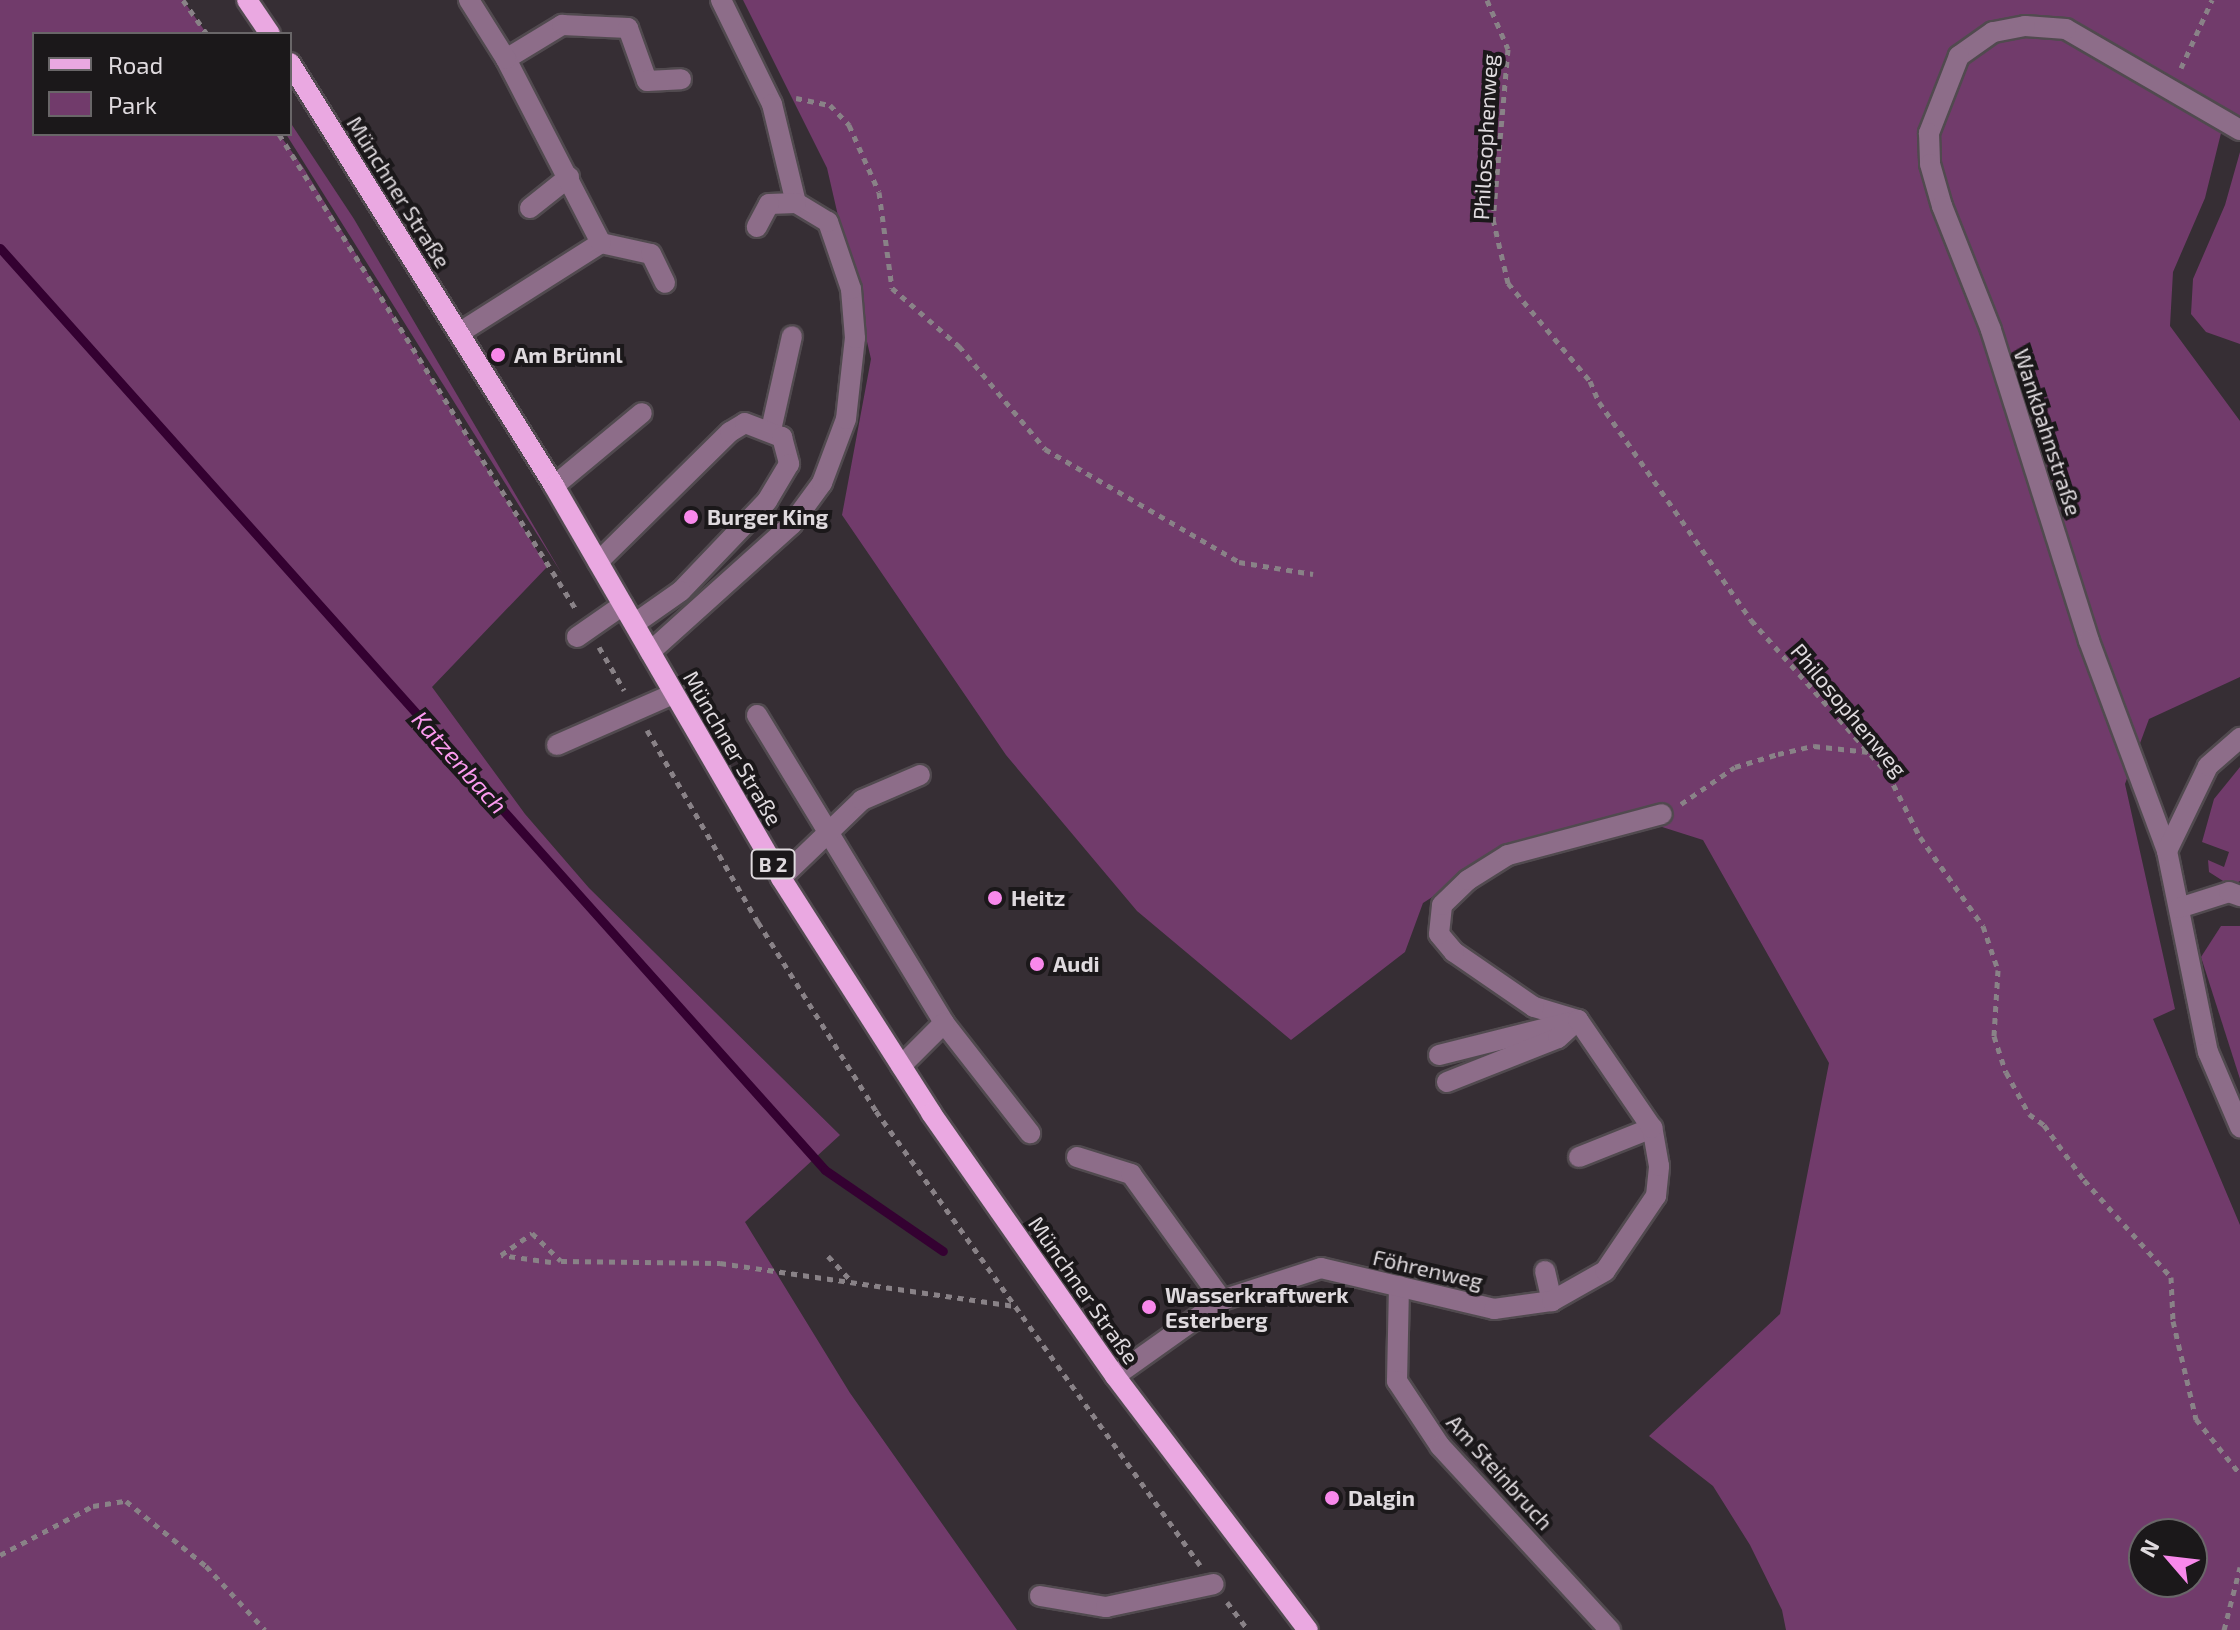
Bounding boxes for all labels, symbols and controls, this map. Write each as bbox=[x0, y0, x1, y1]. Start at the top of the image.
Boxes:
legend bbox=[32, 32, 292, 136]
text: Road bbox=[108, 50, 163, 79]
street label: Philosophenweg bbox=[1467, 53, 1503, 221]
text: Park bbox=[108, 90, 157, 119]
street label: Münchner Straße bbox=[342, 111, 456, 273]
place label: Am Brünnl bbox=[514, 342, 623, 368]
street label: Wankbahnstraße bbox=[2009, 345, 2087, 519]
marker: Am Brünnl bbox=[489, 346, 507, 364]
place label: Burger King bbox=[707, 504, 829, 530]
marker: Burger King bbox=[682, 508, 700, 526]
street label: Philosophenweg bbox=[1785, 638, 1913, 782]
street label: Münchner Straße bbox=[678, 666, 788, 830]
water label: Katzenbach bbox=[406, 705, 514, 819]
road number: B 2 bbox=[749, 848, 797, 880]
place label: Heitz bbox=[1011, 885, 1065, 911]
marker: Heitz bbox=[986, 889, 1004, 907]
place label: Audi bbox=[1053, 951, 1100, 977]
marker: Audi bbox=[1028, 955, 1046, 973]
street label: Münchner Straße bbox=[1023, 1211, 1145, 1369]
street label: Föhrenweg bbox=[1370, 1244, 1486, 1294]
place label: Wasserkraftwerk Esterberg bbox=[1165, 1281, 1349, 1332]
marker: Wasserkraftwerk Esterberg bbox=[1140, 1298, 1158, 1316]
street label: Am Steinbruch bbox=[1441, 1409, 1559, 1535]
place label: Dalgin bbox=[1348, 1485, 1415, 1511]
marker: Dalgin bbox=[1323, 1489, 1341, 1507]
north arrow bbox=[2128, 1518, 2208, 1598]
text: N bbox=[2133, 1535, 2164, 1561]

